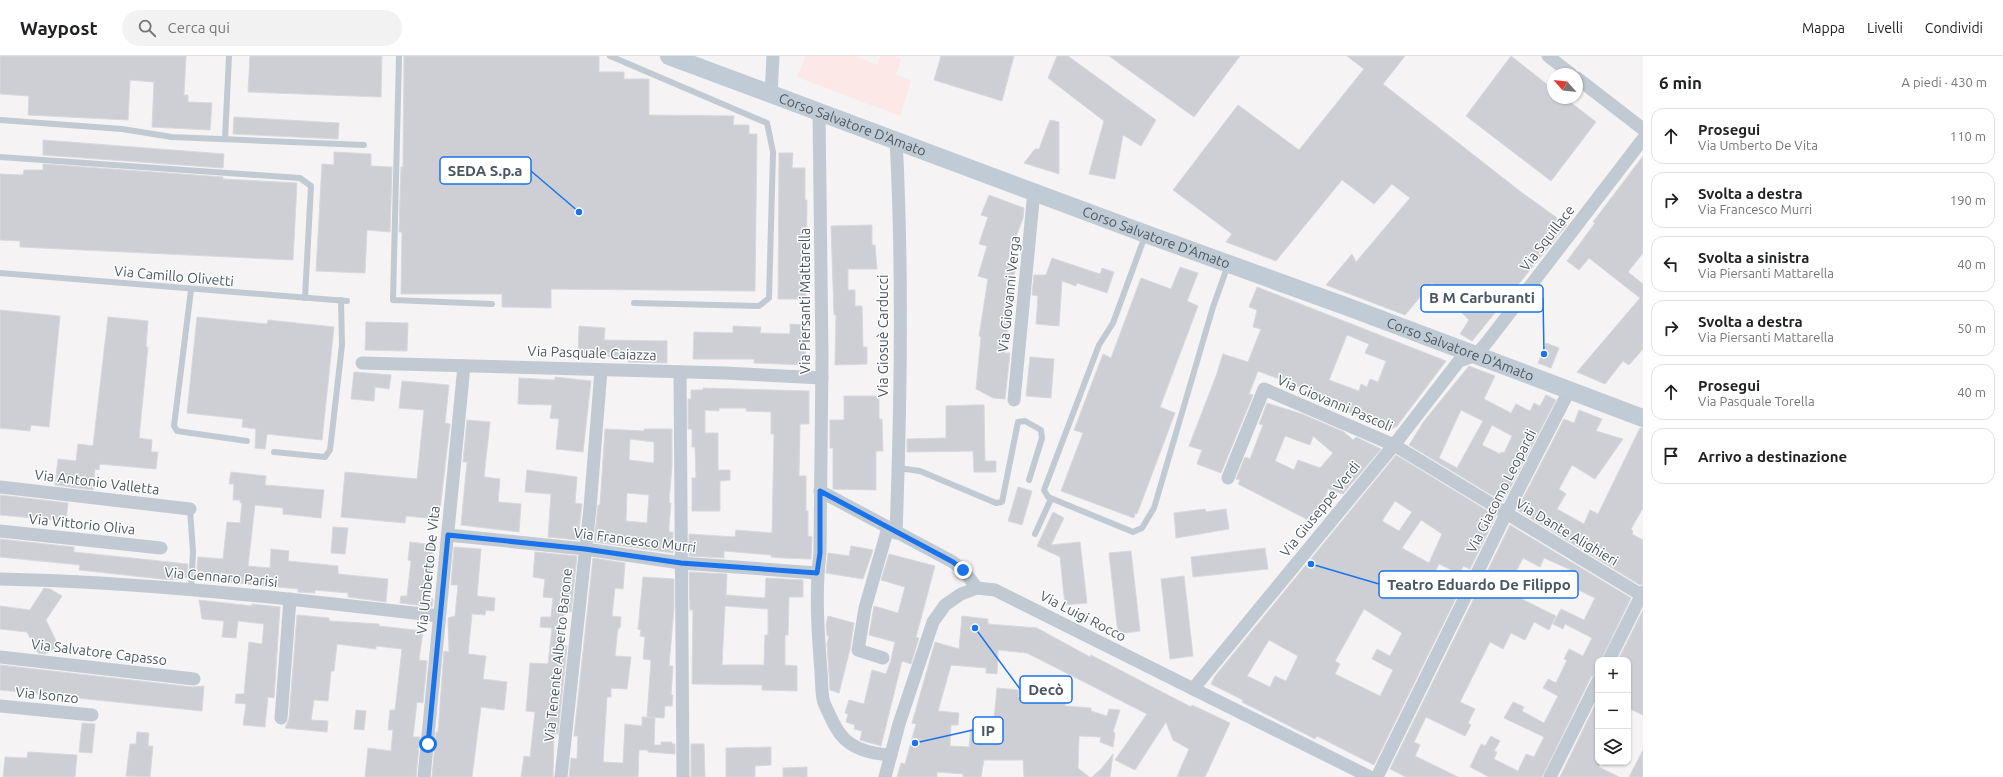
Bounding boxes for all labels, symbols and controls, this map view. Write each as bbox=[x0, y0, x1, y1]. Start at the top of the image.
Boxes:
search box bbox=[122, 10, 402, 46]
text: Waypost bbox=[20, 17, 98, 39]
icon: search bbox=[136, 17, 158, 39]
text: Cerca qui bbox=[168, 19, 230, 36]
text: Mappa bbox=[1802, 20, 1845, 36]
text: Livelli bbox=[1867, 20, 1903, 36]
text: Condividi bbox=[1925, 20, 1983, 36]
north arrow bbox=[1547, 68, 1583, 104]
text: 6 min bbox=[1659, 73, 1702, 92]
text: A piedi · 430 m bbox=[1902, 75, 1987, 89]
street label: Corso Salvatore D'Amato bbox=[777, 90, 929, 159]
text: Prosegui bbox=[1698, 121, 1760, 138]
icon: ahead bbox=[1660, 125, 1682, 147]
text: 110 m bbox=[1950, 129, 1986, 143]
text: Via Umberto De Vita bbox=[1698, 138, 1818, 152]
callout: SEDA S.p.a bbox=[440, 157, 531, 184]
text: SEDA S.p.a bbox=[448, 162, 522, 179]
text: Svolta a destra bbox=[1698, 185, 1803, 202]
icon: right bbox=[1660, 189, 1682, 211]
text: 190 m bbox=[1950, 193, 1986, 207]
street label: Via Squillace bbox=[1516, 202, 1578, 274]
text: Via Francesco Murri bbox=[1698, 202, 1812, 216]
street label: Corso Salvatore D'Amato bbox=[1080, 203, 1232, 272]
street label: Via Piersanti Mattarella bbox=[797, 228, 813, 374]
street label: Via Giovanni Verga bbox=[995, 235, 1023, 353]
text: Svolta a sinistra bbox=[1698, 249, 1809, 266]
icon: left bbox=[1660, 253, 1682, 275]
text: 40 m bbox=[1957, 257, 1986, 271]
street label: Via Camillo Olivetti bbox=[114, 263, 234, 289]
text: Via Piersanti Mattarella bbox=[1698, 266, 1834, 280]
street label: Via Giosuè Carducci bbox=[875, 275, 891, 397]
callout: B M Carburanti bbox=[1421, 285, 1543, 312]
text: B M Carburanti bbox=[1429, 289, 1535, 306]
text: Svolta a destra bbox=[1698, 313, 1803, 330]
street label: Corso Salvatore D'Amato bbox=[1385, 314, 1536, 384]
icon: right bbox=[1660, 317, 1682, 339]
text: 50 m bbox=[1957, 321, 1986, 335]
text: Via Piersanti Mattarella bbox=[1698, 330, 1834, 344]
street label: Via Pasquale Caiazza bbox=[527, 343, 657, 363]
street label: Via Giovanni Pascoli bbox=[1275, 371, 1395, 435]
text: Prosegui bbox=[1698, 377, 1760, 394]
icon: ahead bbox=[1660, 381, 1682, 403]
text: 40 m bbox=[1957, 385, 1986, 399]
text: Via Pasquale Torella bbox=[1698, 394, 1815, 408]
street label: Via Giacomo Leopardi bbox=[1463, 427, 1539, 555]
icon: arrive bbox=[1660, 445, 1682, 467]
text: Arrivo a destinazione bbox=[1698, 448, 1847, 465]
street label: Via Giuseppe Verdi bbox=[1277, 458, 1363, 560]
street label: Via Antonio Valletta bbox=[34, 466, 160, 498]
street label: Via Dante Alighieri bbox=[1513, 495, 1621, 569]
street label: Via Umberto De Vita bbox=[413, 505, 443, 635]
street label: Via Vittorio Oliva bbox=[28, 510, 136, 538]
street label: Via Francesco Murri bbox=[573, 525, 697, 555]
route end bbox=[954, 561, 972, 579]
street label: Via Gennaro Parisi bbox=[164, 564, 278, 590]
street label: Via Tenente Alberto Barone bbox=[541, 568, 575, 742]
callout: Teatro Eduardo De Filippo bbox=[1379, 571, 1578, 598]
text: Teatro Eduardo De Filippo bbox=[1387, 576, 1571, 593]
street label: Via Luigi Rocco bbox=[1037, 587, 1129, 645]
street label: Via Salvatore Capasso bbox=[30, 636, 168, 668]
map controls bbox=[1595, 657, 1631, 765]
button: + bbox=[1595, 657, 1631, 693]
callout: Decò bbox=[1020, 676, 1072, 703]
text: Decò bbox=[1028, 681, 1064, 698]
street label: Via Isonzo bbox=[15, 684, 79, 706]
button: − bbox=[1595, 693, 1631, 729]
callout: IP bbox=[973, 717, 1003, 744]
text: IP bbox=[981, 722, 995, 739]
button: layers bbox=[1595, 729, 1631, 765]
route start bbox=[419, 735, 437, 753]

